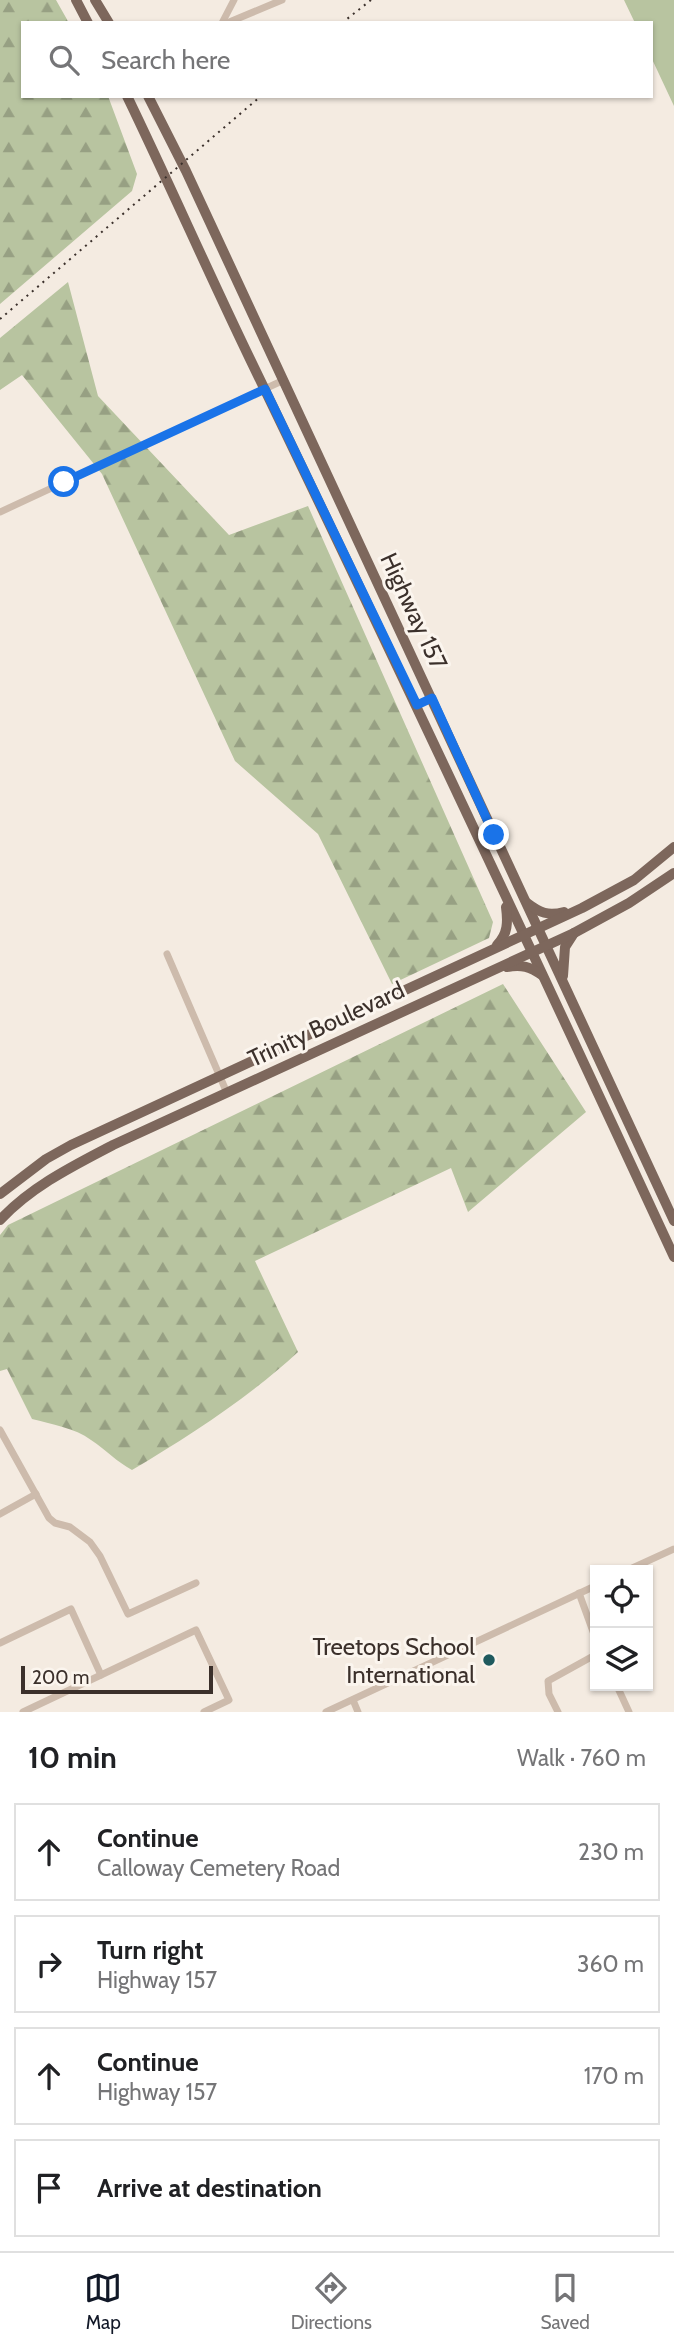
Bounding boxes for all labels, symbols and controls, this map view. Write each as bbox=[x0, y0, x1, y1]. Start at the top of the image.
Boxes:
search box bbox=[21, 21, 653, 98]
icon: search bbox=[45, 41, 83, 79]
text: Search here bbox=[101, 44, 230, 76]
route start bbox=[48, 466, 79, 497]
street label: Highway 157 bbox=[374, 548, 454, 674]
route end bbox=[478, 819, 509, 850]
street label: Trinity Boulevard bbox=[243, 975, 409, 1073]
map controls bbox=[590, 1565, 653, 1691]
button: locate bbox=[590, 1565, 653, 1628]
button: layers bbox=[590, 1628, 653, 1691]
place label: Treetops School International bbox=[313, 1632, 475, 1689]
marker: Treetops School International bbox=[481, 1652, 497, 1668]
scale bar bbox=[21, 1663, 214, 1695]
text: 200 m bbox=[32, 1666, 89, 1689]
text: 10 min bbox=[28, 1739, 117, 1776]
text: Walk · 760 m bbox=[517, 1744, 646, 1772]
text: Continue bbox=[97, 1822, 199, 1854]
icon: ahead bbox=[30, 1833, 68, 1871]
text: 230 m bbox=[578, 1838, 644, 1866]
text: Calloway Cemetery Road bbox=[97, 1854, 340, 1882]
text: Turn right bbox=[97, 1934, 203, 1966]
icon: right bbox=[30, 1945, 68, 1983]
text: 360 m bbox=[577, 1950, 644, 1978]
text: Highway 157 bbox=[97, 1966, 217, 1994]
text: Continue bbox=[97, 2046, 199, 2078]
icon: ahead bbox=[30, 2057, 68, 2095]
text: 170 m bbox=[584, 2062, 644, 2090]
text: Highway 157 bbox=[97, 2078, 217, 2106]
icon: arrive bbox=[30, 2169, 68, 2207]
text: Arrive at destination bbox=[97, 2172, 322, 2204]
tab: Map bbox=[84, 2269, 122, 2334]
tab: Directions bbox=[291, 2269, 372, 2334]
tab: Saved bbox=[540, 2269, 590, 2334]

